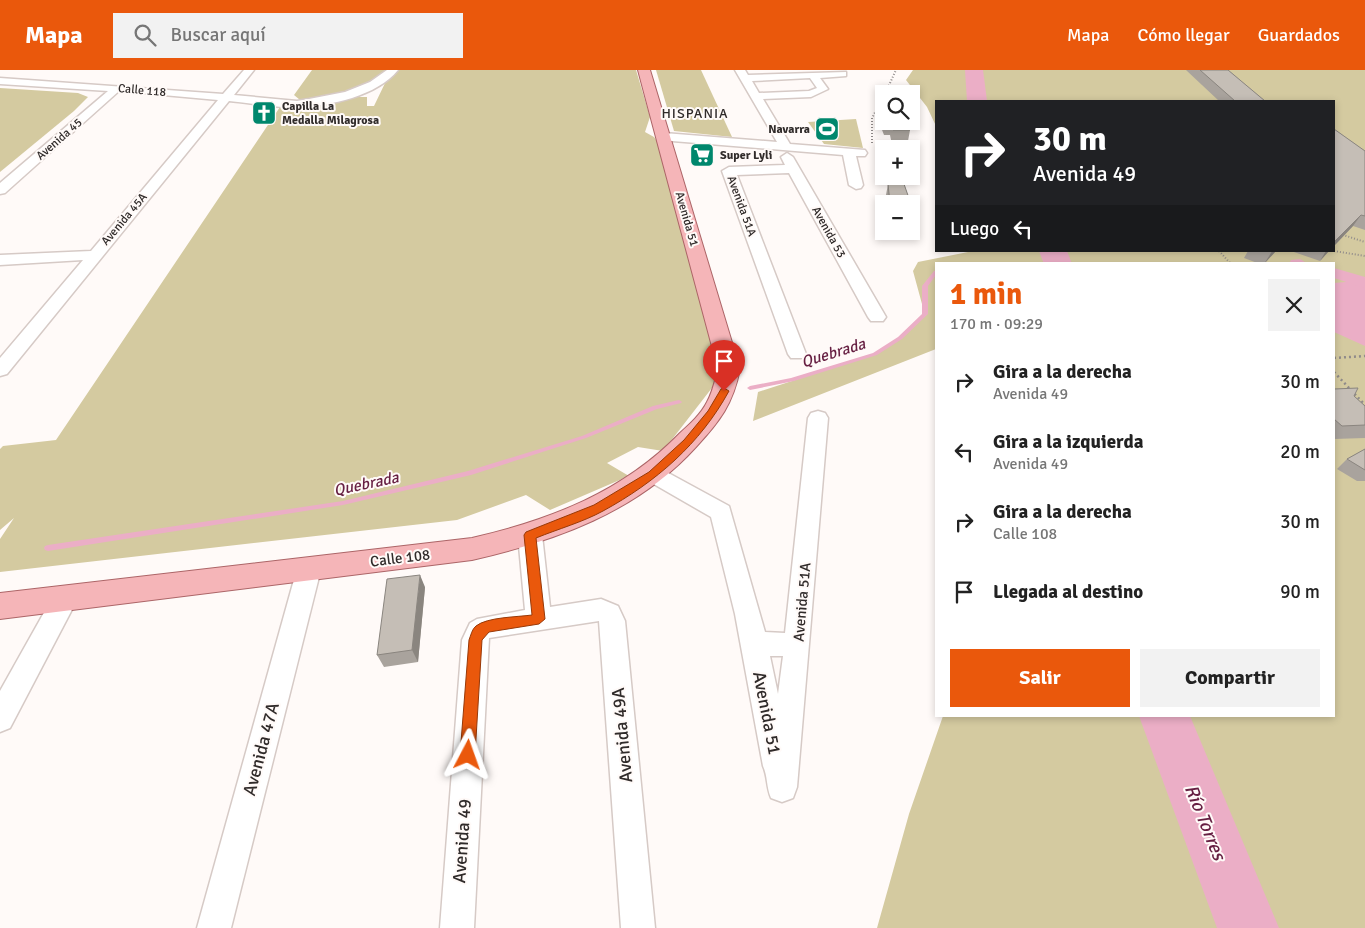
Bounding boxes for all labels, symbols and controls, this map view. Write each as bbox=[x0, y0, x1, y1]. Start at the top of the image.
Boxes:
search box bbox=[113, 13, 463, 58]
text: Mapa bbox=[25, 20, 83, 50]
icon: search bbox=[131, 21, 159, 49]
text: Buscar aquí bbox=[171, 23, 266, 47]
text: Mapa bbox=[1067, 24, 1109, 46]
text: Cómo llegar bbox=[1137, 24, 1230, 46]
text: Guardados bbox=[1258, 24, 1340, 46]
street label: Calle 118 bbox=[117, 81, 167, 100]
map controls bbox=[875, 85, 920, 240]
button: search bbox=[875, 85, 920, 130]
place label: Capilla La Medalla Milagrosa bbox=[282, 99, 379, 128]
church icon: Capilla La Medalla Milagrosa bbox=[251, 100, 277, 126]
district label: HISPANIA bbox=[661, 105, 729, 122]
street label: Avenida 45 bbox=[33, 115, 85, 164]
sports icon: Navarra bbox=[814, 116, 840, 142]
text: 30 m bbox=[1033, 117, 1107, 160]
icon: right bbox=[950, 120, 1015, 185]
place label: Navarra bbox=[768, 122, 810, 137]
button: + bbox=[875, 140, 920, 185]
supermarket icon: Super Lyli bbox=[689, 142, 715, 168]
place label: Super Lyli bbox=[720, 148, 772, 163]
text: Avenida 49 bbox=[1033, 160, 1136, 187]
street label: Avenida 51A bbox=[724, 174, 760, 239]
street label: Avenida 45A bbox=[98, 190, 151, 249]
street label: Avenida 51 bbox=[672, 190, 701, 248]
button: − bbox=[875, 195, 920, 240]
street label: Avenida 53 bbox=[808, 204, 849, 260]
icon: left bbox=[1009, 215, 1037, 243]
text: Luego bbox=[950, 217, 999, 241]
text: 1 min bbox=[950, 276, 1022, 313]
button: close bbox=[1268, 279, 1320, 331]
text: 170 m · 09:29 bbox=[950, 314, 1043, 334]
water label: Quebrada bbox=[799, 333, 869, 372]
pin bbox=[703, 340, 745, 391]
icon: arrive bbox=[710, 347, 738, 375]
text: Gira a la derecha bbox=[993, 360, 1132, 384]
icon: right bbox=[950, 368, 978, 396]
text: 30 m bbox=[1280, 370, 1320, 394]
text: Avenida 49 bbox=[993, 384, 1068, 404]
text: Gira a la izquierda bbox=[993, 430, 1143, 454]
icon: left bbox=[950, 438, 978, 466]
text: 20 m bbox=[1280, 440, 1320, 464]
text: Avenida 49 bbox=[993, 454, 1068, 474]
water label: Quebrada bbox=[332, 467, 401, 501]
text: Gira a la derecha bbox=[993, 500, 1132, 524]
icon: right bbox=[950, 508, 978, 536]
text: 30 m bbox=[1280, 510, 1320, 534]
text: Calle 108 bbox=[993, 524, 1057, 544]
street label: Calle 108 bbox=[369, 545, 431, 571]
street label: Avenida 51A bbox=[790, 562, 814, 642]
icon: arrive bbox=[950, 578, 978, 606]
text: Llegada al destino bbox=[993, 580, 1143, 604]
text: 90 m bbox=[1280, 580, 1320, 604]
button: Salir bbox=[950, 649, 1130, 707]
button: Compartir bbox=[1140, 649, 1320, 707]
street label: Avenida 51 bbox=[748, 669, 786, 757]
street label: Avenida 49A bbox=[607, 686, 637, 784]
street label: Avenida 47A bbox=[238, 700, 284, 798]
position arrow bbox=[441, 728, 493, 780]
water label: Río Torres bbox=[1179, 781, 1232, 865]
street label: Avenida 49 bbox=[448, 798, 476, 884]

